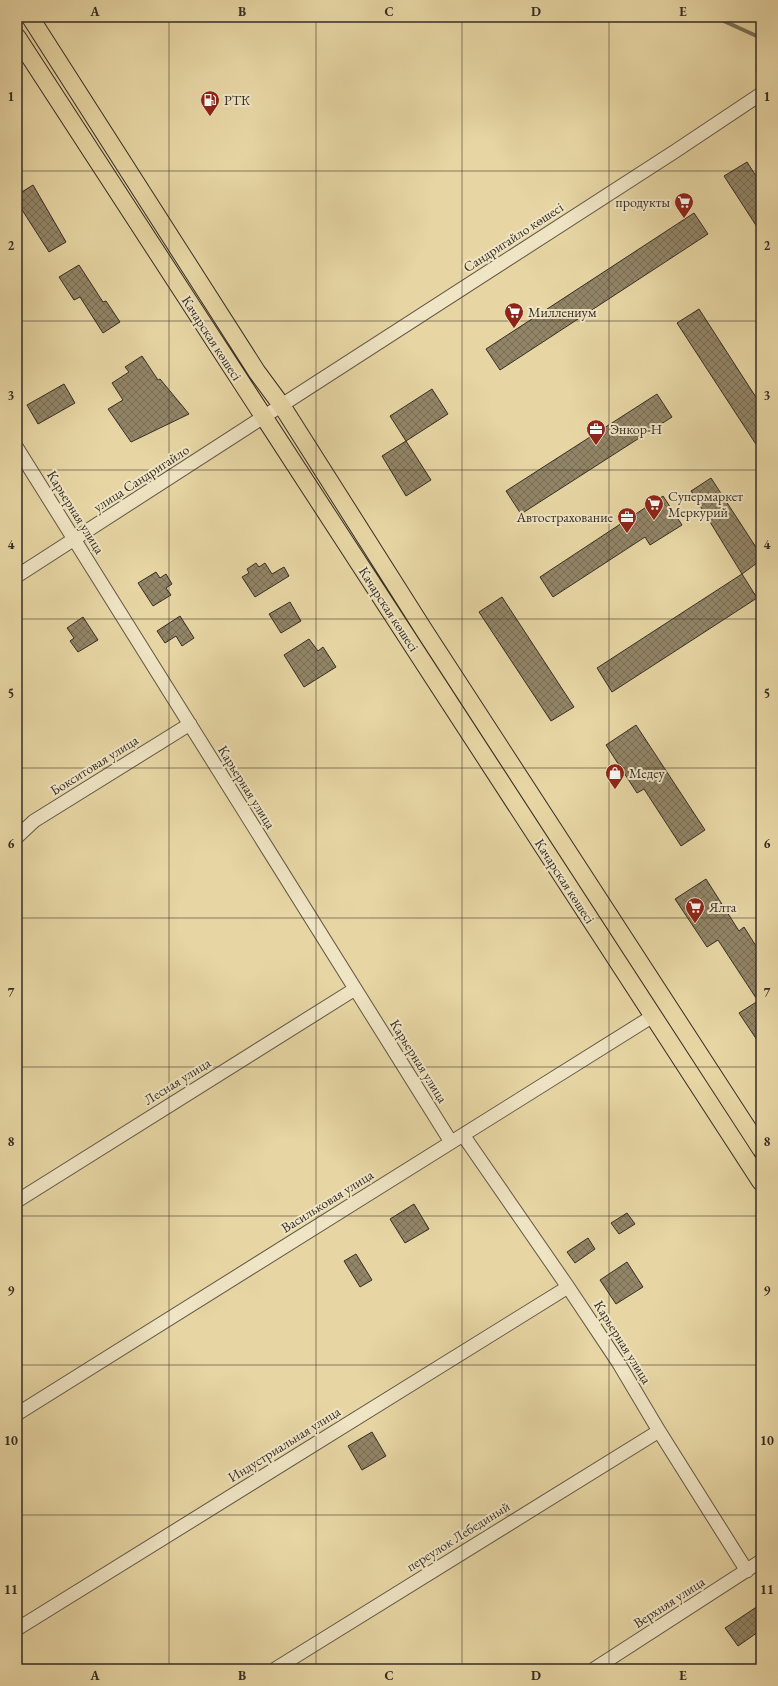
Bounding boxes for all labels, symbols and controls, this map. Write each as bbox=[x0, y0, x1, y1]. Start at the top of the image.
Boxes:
text: A bbox=[89, 3, 100, 20]
text: B bbox=[238, 3, 246, 20]
text: C bbox=[384, 3, 394, 20]
text: D bbox=[531, 3, 541, 20]
text: E bbox=[679, 3, 687, 20]
text: 1 bbox=[8, 88, 15, 105]
text: 1 bbox=[764, 88, 771, 105]
fuel station icon: РТК bbox=[199, 89, 221, 117]
place label: РТК bbox=[224, 91, 251, 109]
supermarket icon: продукты bbox=[673, 191, 695, 219]
place label: продукты bbox=[616, 193, 670, 211]
street label: Сандригайло көшесі bbox=[460, 198, 567, 276]
text: 2 bbox=[8, 237, 15, 254]
text: 2 bbox=[764, 237, 771, 254]
street label: Качарская көшесі bbox=[178, 292, 246, 384]
supermarket icon: Миллениум bbox=[503, 301, 525, 329]
place label: Миллениум bbox=[528, 303, 597, 321]
text: 3 bbox=[8, 387, 15, 404]
text: 3 bbox=[764, 387, 771, 404]
office icon: Энкор-Н bbox=[585, 418, 607, 446]
place label: Энкор-Н bbox=[610, 420, 662, 438]
street label: улица Сандригайло bbox=[90, 440, 192, 516]
street label: Карьерная улица bbox=[43, 467, 109, 557]
place label: Супермаркет Меркурий bbox=[668, 487, 743, 521]
supermarket icon: Супермаркет Меркурий bbox=[643, 493, 665, 521]
office icon: Автострахование bbox=[616, 506, 638, 534]
place label: Автострахование bbox=[515, 508, 614, 526]
text: 4 bbox=[8, 536, 15, 553]
text: 4 bbox=[764, 536, 771, 553]
street label: Качарская көшесі bbox=[355, 563, 423, 655]
text: 5 bbox=[8, 685, 14, 702]
text: 5 bbox=[764, 685, 770, 702]
street label: Бокситовая улица bbox=[47, 731, 142, 799]
street label: Карьерная улица bbox=[214, 742, 280, 832]
shop icon: Медеу bbox=[604, 762, 626, 790]
place label: Медеу bbox=[629, 764, 666, 782]
text: 6 bbox=[8, 835, 15, 852]
street label: Качарская көшесі bbox=[531, 835, 599, 927]
text: 6 bbox=[764, 835, 771, 852]
supermarket icon: Ялта bbox=[684, 896, 706, 924]
place label: Ялта bbox=[708, 898, 737, 916]
text: 7 bbox=[8, 984, 15, 1001]
text: 7 bbox=[764, 984, 771, 1001]
street label: Карьерная улица bbox=[386, 1016, 452, 1106]
street label: Лесная улица bbox=[140, 1053, 214, 1109]
text: 8 bbox=[8, 1133, 15, 1150]
text: 8 bbox=[764, 1133, 771, 1150]
street label: Васильковая улица bbox=[278, 1165, 377, 1237]
text: 9 bbox=[8, 1282, 15, 1299]
text: 9 bbox=[764, 1282, 771, 1299]
street label: Карьерная улица bbox=[590, 1297, 656, 1387]
street label: Индустриальная улица bbox=[224, 1402, 344, 1486]
text: 10 bbox=[4, 1432, 18, 1449]
text: 10 bbox=[760, 1432, 774, 1449]
street label: переулок Лебединый bbox=[403, 1497, 514, 1575]
street label: Верхняя улица bbox=[630, 1572, 709, 1632]
text: 11 bbox=[4, 1581, 18, 1598]
text: 11 bbox=[760, 1581, 774, 1598]
text: A bbox=[89, 1667, 100, 1684]
text: B bbox=[238, 1667, 246, 1684]
text: C bbox=[384, 1667, 394, 1684]
text: D bbox=[531, 1667, 541, 1684]
text: E bbox=[679, 1667, 687, 1684]

